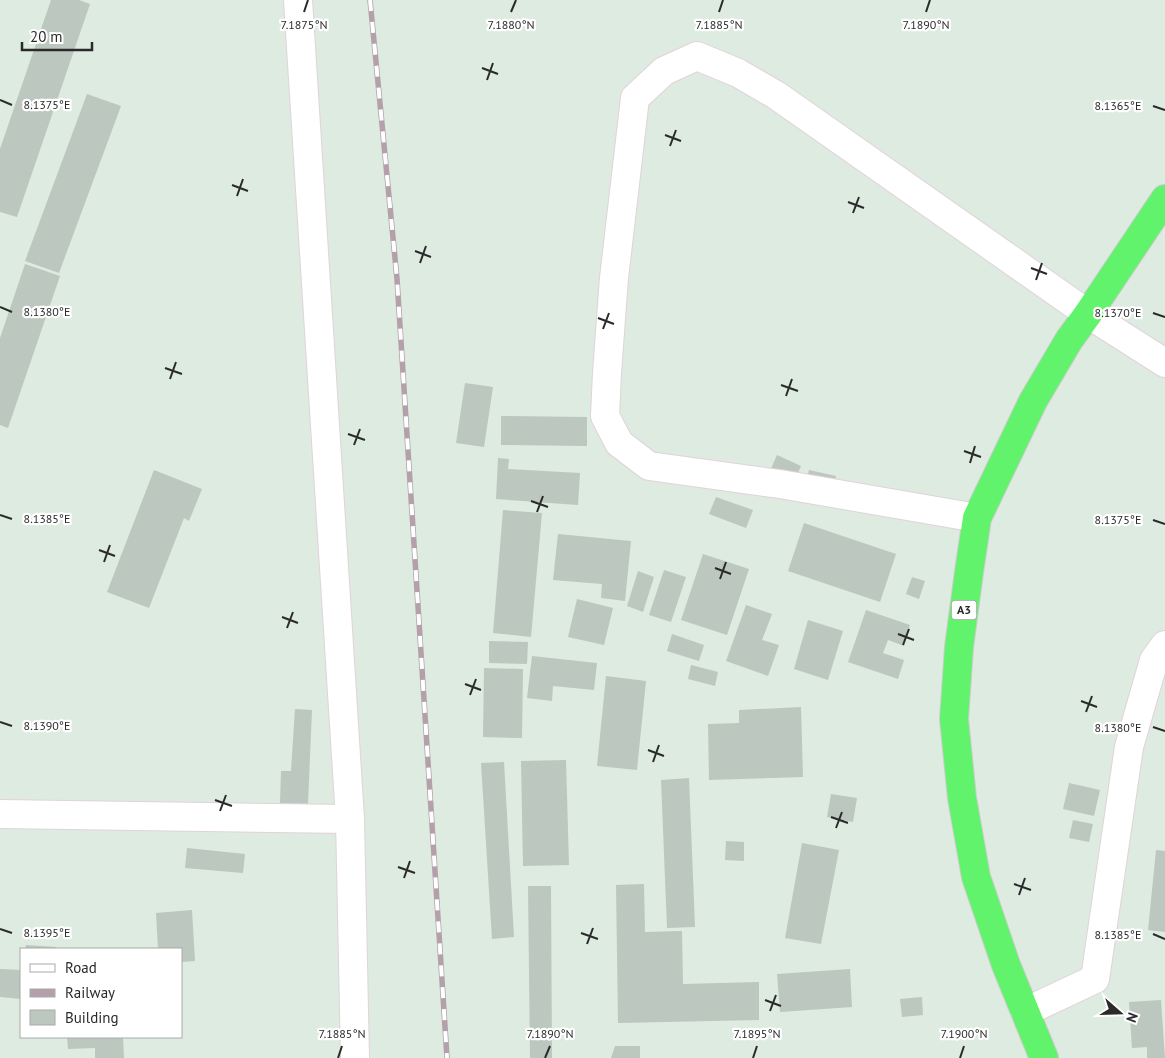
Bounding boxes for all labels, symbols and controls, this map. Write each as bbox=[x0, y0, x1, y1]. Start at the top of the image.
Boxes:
text: 7.1875°N bbox=[280, 17, 328, 32]
text: 7.1880°N bbox=[487, 17, 535, 32]
text: 7.1885°N bbox=[695, 17, 743, 32]
text: 7.1890°N bbox=[902, 17, 950, 32]
scale bar bbox=[22, 20, 92, 52]
text: 20 m bbox=[30, 27, 63, 46]
text: 8.1375°E bbox=[24, 97, 70, 112]
text: 8.1365°E bbox=[1095, 98, 1141, 113]
text: 8.1380°E bbox=[24, 304, 70, 319]
text: 8.1370°E bbox=[1095, 305, 1141, 320]
text: 8.1385°E bbox=[24, 511, 70, 526]
text: 8.1375°E bbox=[1095, 512, 1141, 527]
road number: A3 bbox=[952, 600, 976, 620]
text: 8.1390°E bbox=[24, 718, 70, 733]
text: 8.1380°E bbox=[1095, 720, 1141, 735]
text: 8.1395°E bbox=[24, 925, 70, 940]
text: 8.1385°E bbox=[1095, 927, 1141, 942]
legend bbox=[20, 948, 182, 1038]
text: Road bbox=[65, 958, 97, 977]
text: Railway bbox=[65, 983, 115, 1002]
north arrow bbox=[1095, 988, 1145, 1038]
text: Building bbox=[65, 1008, 119, 1027]
text: N bbox=[1122, 1010, 1142, 1025]
text: 7.1885°N bbox=[318, 1026, 366, 1041]
text: 7.1890°N bbox=[526, 1026, 574, 1041]
text: 7.1895°N bbox=[733, 1026, 781, 1041]
text: 7.1900°N bbox=[940, 1026, 988, 1041]

